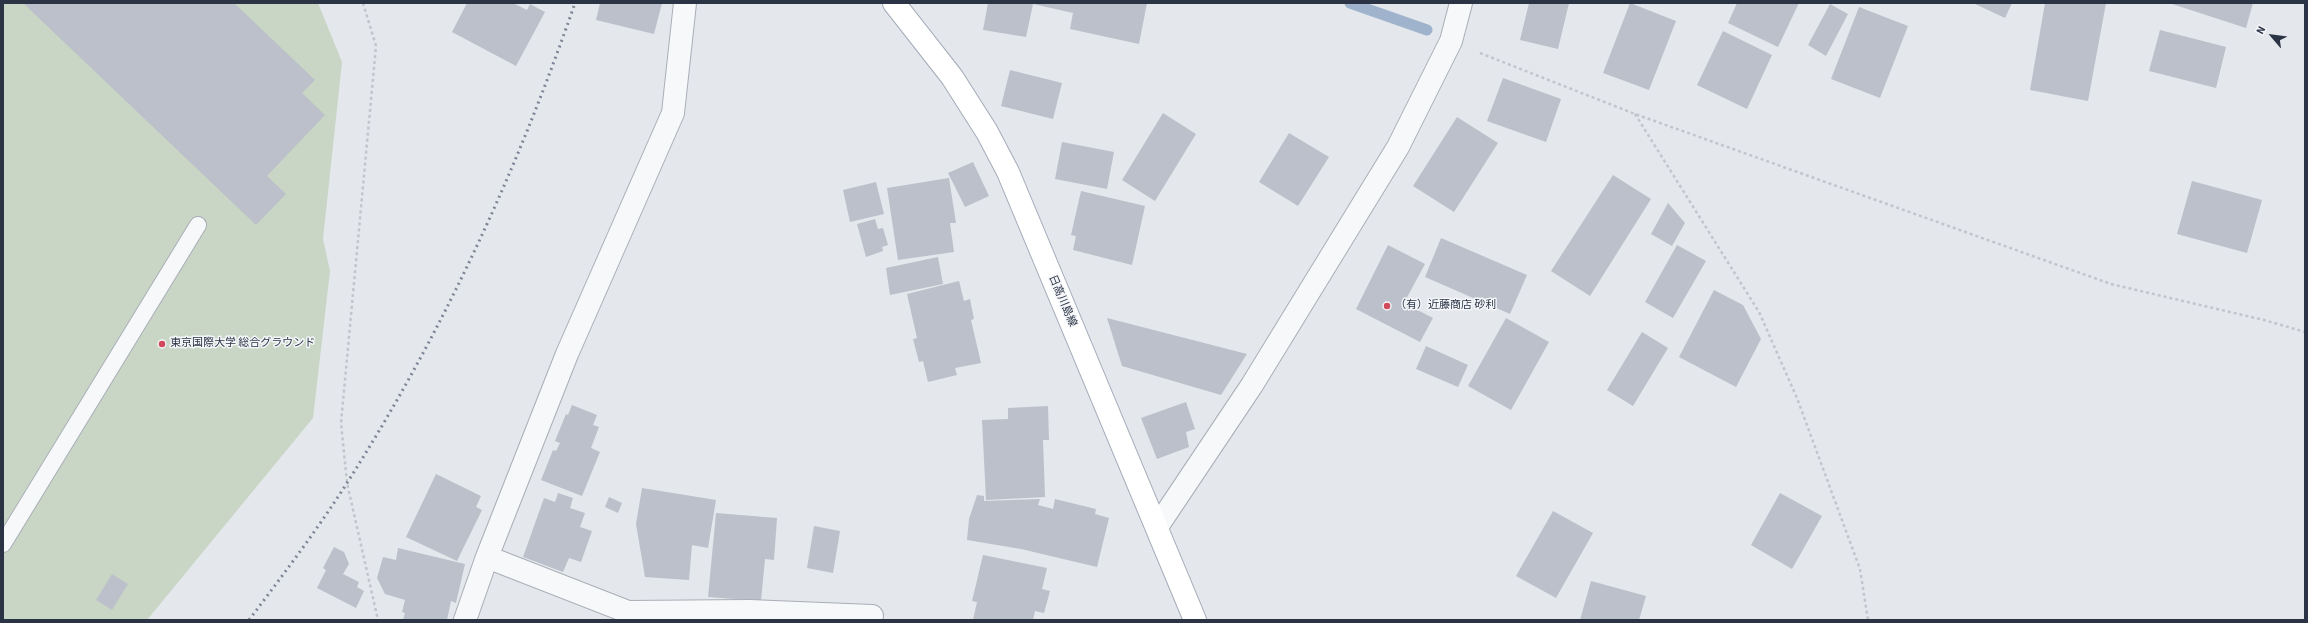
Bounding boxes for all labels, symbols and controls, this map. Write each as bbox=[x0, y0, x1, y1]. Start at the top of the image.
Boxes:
north arrow bbox=[2252, 16, 2292, 56]
text: N bbox=[2253, 23, 2269, 37]
street label: 日高川島線 bbox=[1045, 273, 1079, 329]
place label: （有）近藤商店 砂利 bbox=[1395, 299, 1496, 313]
marker: （有）近藤商店 砂利 bbox=[1382, 301, 1392, 311]
place label: 東京国際大学 総合グラウンド bbox=[170, 337, 315, 351]
marker: 東京国際大学 総合グラウンド bbox=[157, 339, 167, 349]

